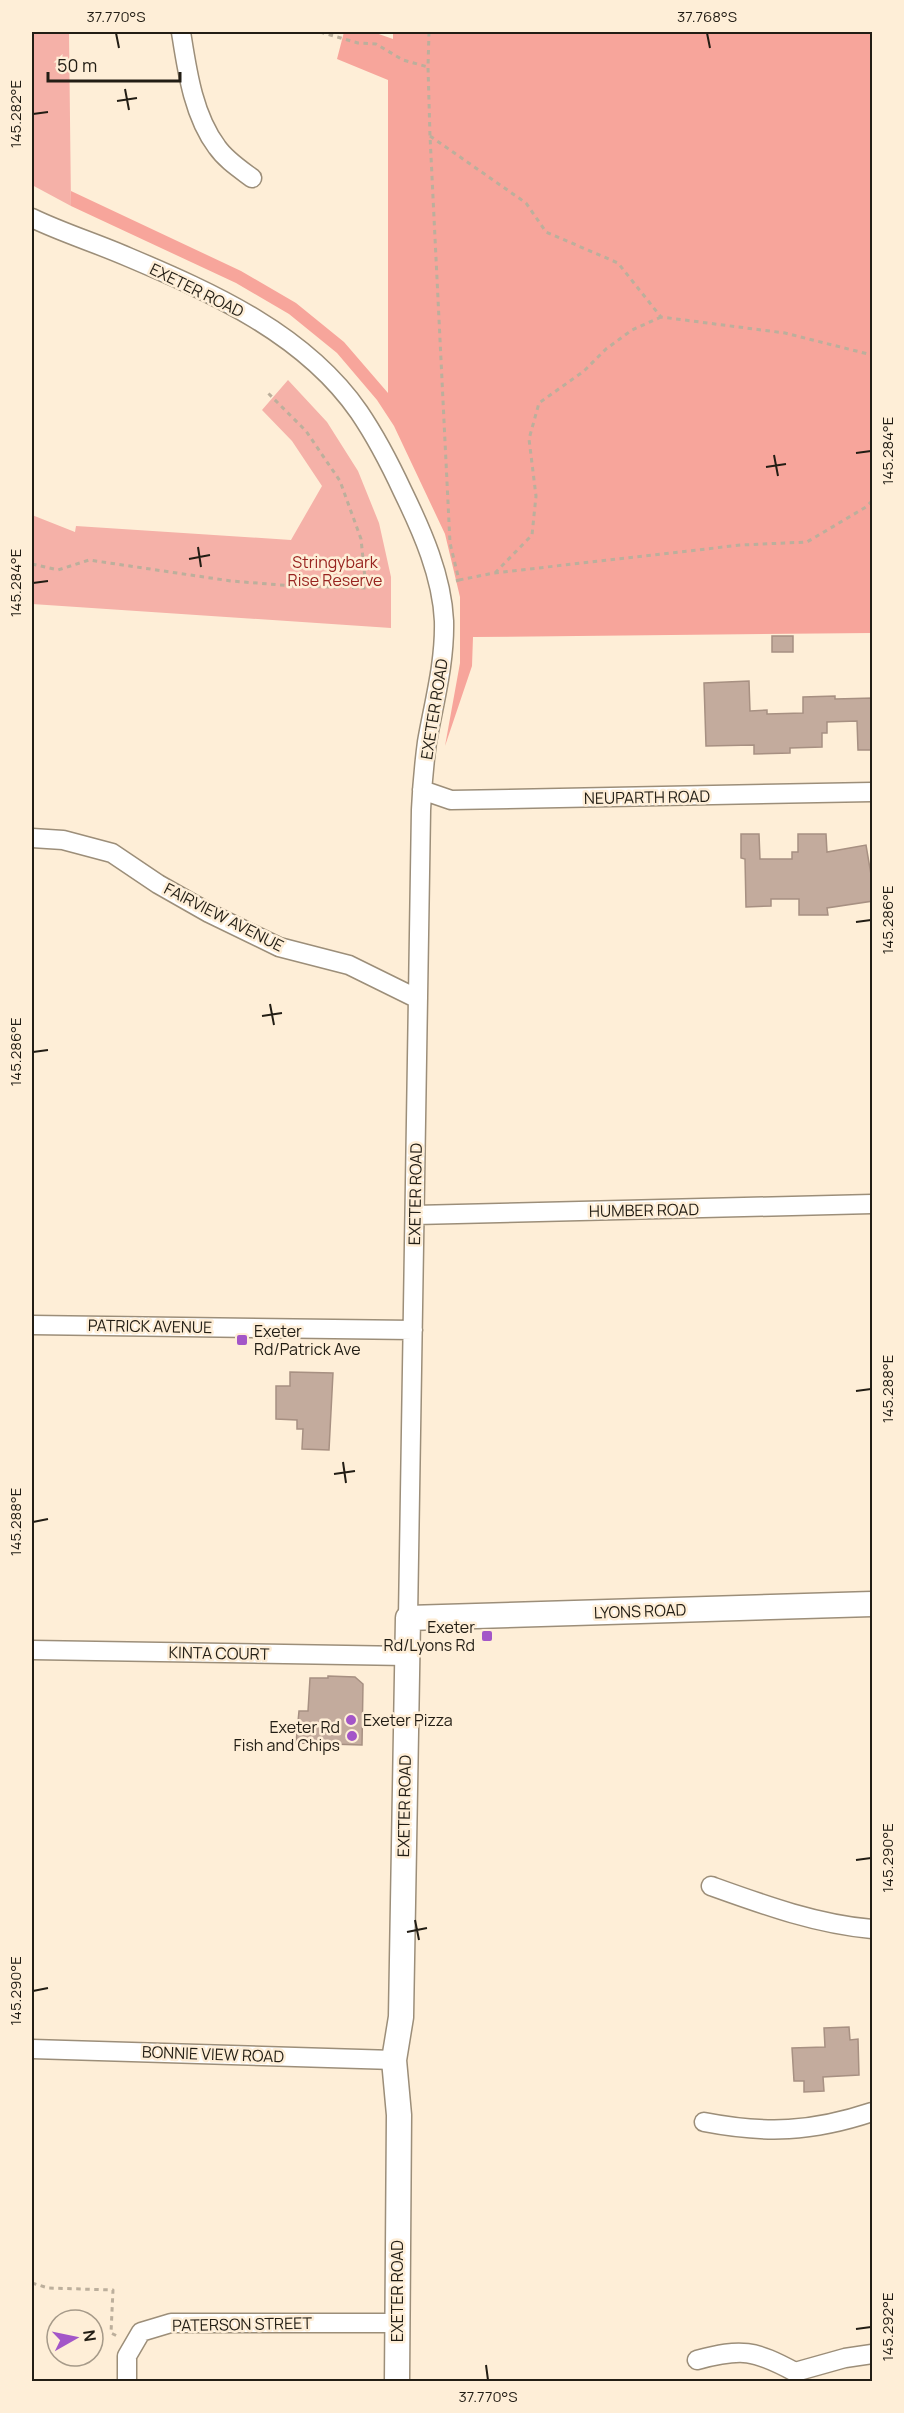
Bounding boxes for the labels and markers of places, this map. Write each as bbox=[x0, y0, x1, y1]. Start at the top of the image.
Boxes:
place label: Exeter Rd/Patrick Ave bbox=[254, 1320, 361, 1360]
marker: Exeter Rd/Patrick Ave bbox=[235, 1333, 249, 1347]
place label: Exeter Rd/Lyons Rd bbox=[384, 1616, 475, 1656]
marker: Exeter Rd/Lyons Rd bbox=[480, 1629, 494, 1643]
place label: Exeter Pizza bbox=[363, 1709, 453, 1731]
marker: Exeter Pizza bbox=[344, 1713, 358, 1727]
place label: Exeter Rd Fish and Chips bbox=[234, 1716, 340, 1756]
marker: Exeter Rd Fish and Chips bbox=[345, 1729, 359, 1743]

